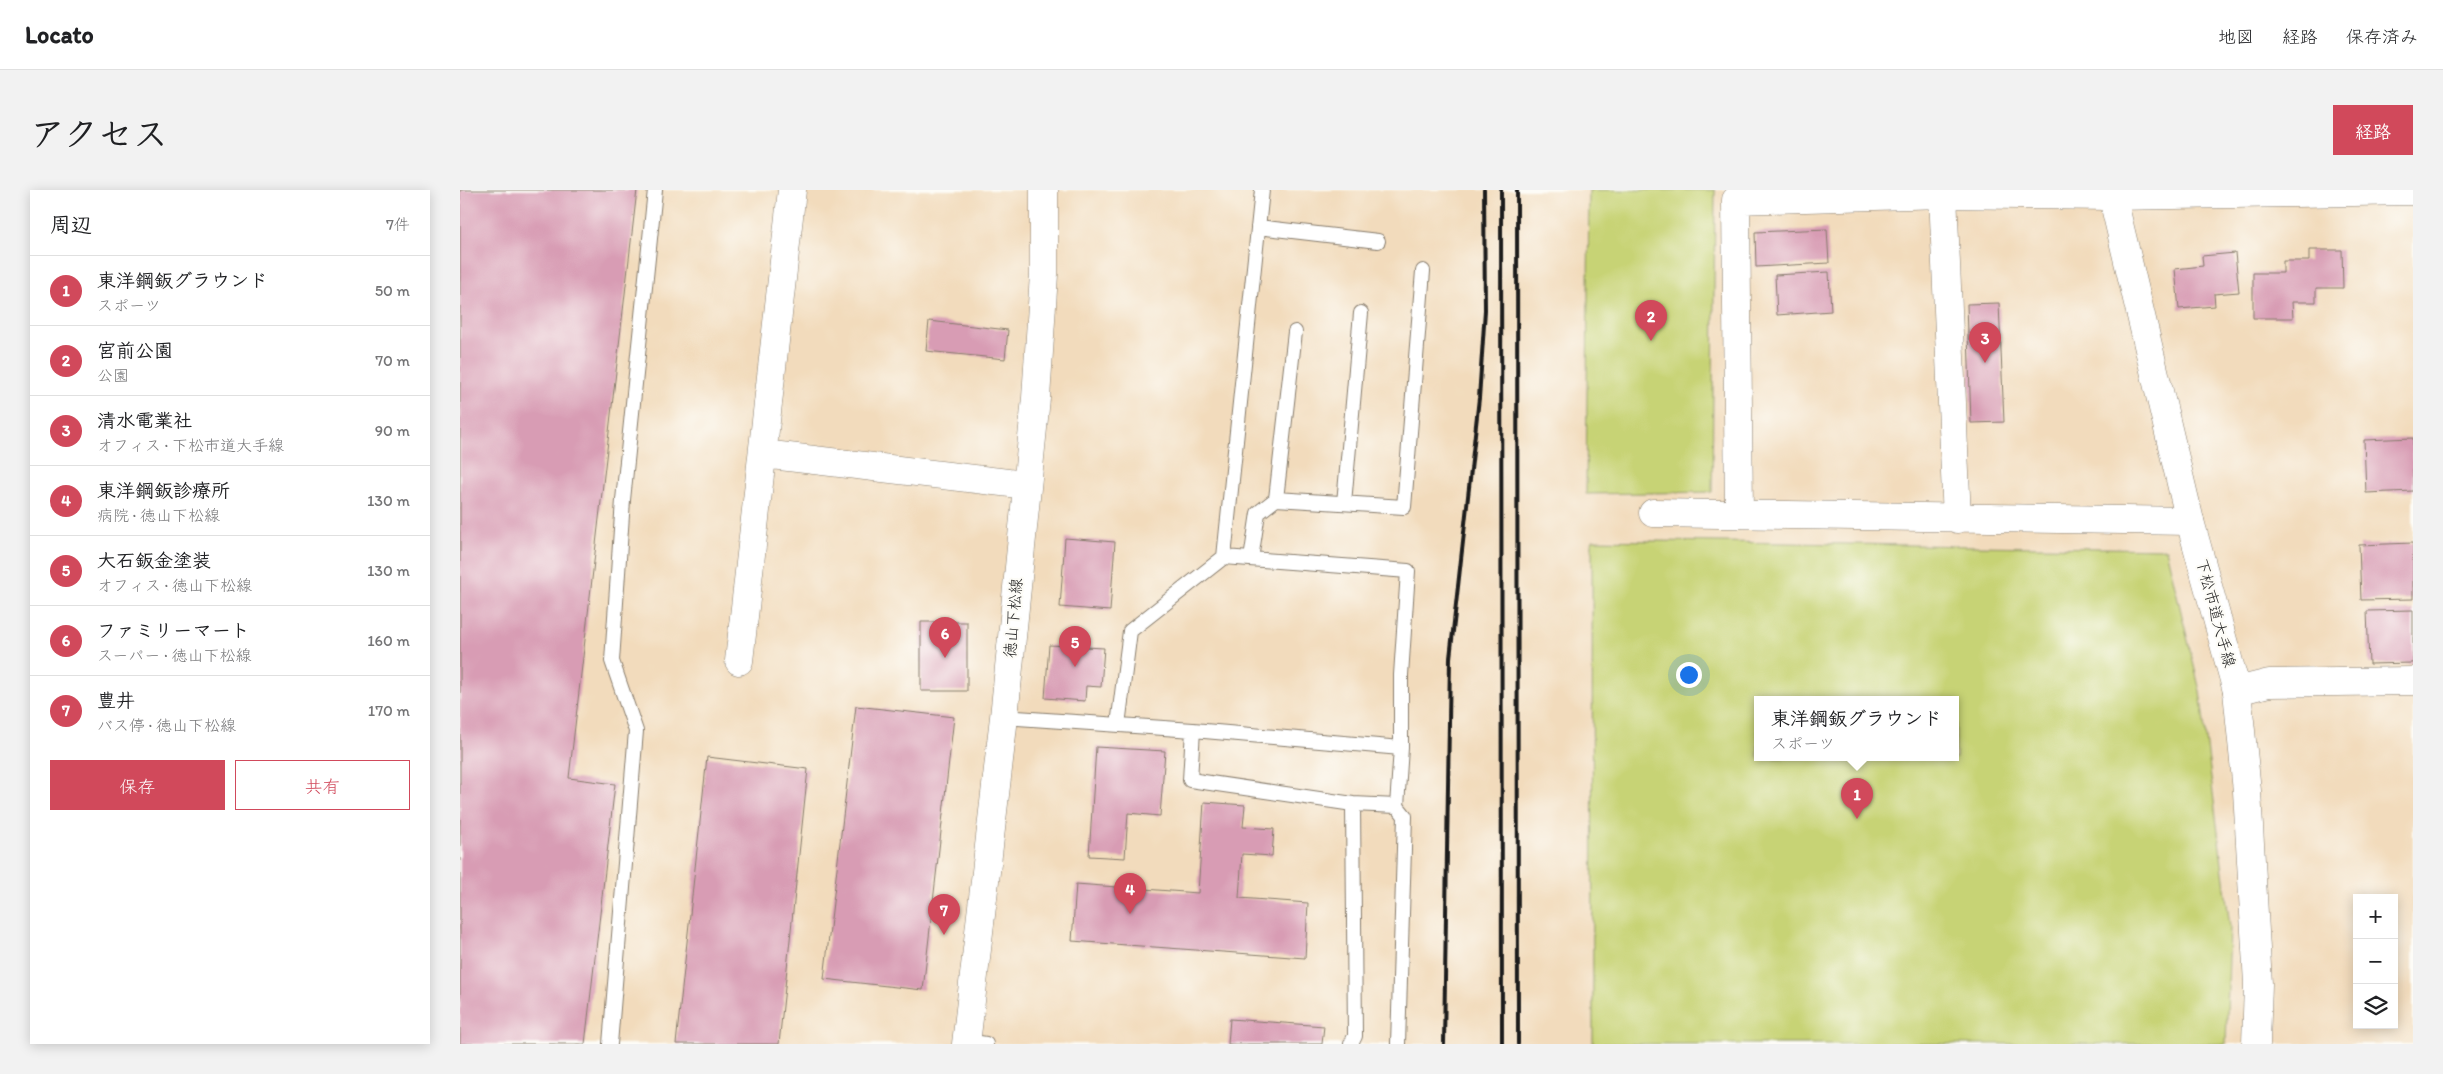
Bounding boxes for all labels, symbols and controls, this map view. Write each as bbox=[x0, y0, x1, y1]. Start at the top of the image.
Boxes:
text: Locato bbox=[25, 20, 94, 49]
text: 地図 bbox=[2218, 26, 2254, 48]
text: 経路 bbox=[2282, 26, 2318, 48]
text: 保存済み bbox=[2346, 26, 2418, 48]
button: 経路 bbox=[2333, 105, 2413, 155]
text: アクセス bbox=[30, 113, 168, 155]
text: 周辺 bbox=[50, 212, 92, 237]
text: 7件 bbox=[386, 215, 410, 234]
text: 東洋鋼鈑グラウンド bbox=[97, 269, 268, 292]
text: 1 bbox=[62, 281, 70, 300]
text: 50 m bbox=[375, 281, 410, 300]
text: スポーツ bbox=[97, 296, 161, 315]
pin: 2 bbox=[1635, 300, 1667, 341]
pin: 3 bbox=[1969, 322, 2001, 363]
text: 宮前公園 bbox=[97, 339, 173, 362]
text: 2 bbox=[62, 351, 70, 370]
text: 70 m bbox=[375, 351, 410, 370]
text: 公園 bbox=[97, 366, 129, 385]
text: 清水電業社 bbox=[97, 409, 192, 432]
text: 3 bbox=[62, 421, 70, 440]
text: 90 m bbox=[375, 421, 410, 440]
text: オフィス · 下松市道大手線 bbox=[97, 436, 284, 455]
text: 東洋鋼鈑診療所 bbox=[97, 479, 230, 502]
text: 4 bbox=[61, 491, 71, 510]
text: 130 m bbox=[367, 491, 410, 510]
text: 病院 · 徳山下松線 bbox=[97, 506, 220, 525]
text: 大石鈑金塗装 bbox=[97, 549, 211, 572]
street label: 下松市道大手線 bbox=[2192, 556, 2240, 670]
text: 5 bbox=[62, 561, 70, 580]
text: 130 m bbox=[367, 561, 410, 580]
text: オフィス · 徳山下松線 bbox=[97, 576, 252, 595]
street label: 徳山下松線 bbox=[1000, 577, 1026, 659]
pin: 6 bbox=[929, 617, 961, 658]
text: ファミリーマート bbox=[97, 619, 250, 642]
pin: 5 bbox=[1059, 626, 1091, 667]
text: 6 bbox=[62, 631, 70, 650]
text: 160 m bbox=[367, 631, 410, 650]
text: スーパー · 徳山下松線 bbox=[97, 646, 251, 665]
your location bbox=[1676, 662, 1702, 688]
text: 豊井 bbox=[97, 689, 135, 712]
popup bbox=[1754, 696, 1959, 761]
text: 7 bbox=[62, 701, 70, 720]
text: 170 m bbox=[368, 701, 410, 720]
text: 東洋鋼鈑グラウンド bbox=[1771, 707, 1942, 730]
text: バス停 · 徳山下松線 bbox=[97, 716, 236, 735]
text: スポーツ bbox=[1771, 734, 1835, 753]
button: 保存 bbox=[50, 760, 225, 810]
button: 共有 bbox=[235, 760, 410, 810]
pin: 1 bbox=[1841, 778, 1873, 819]
pin: 4 bbox=[1114, 873, 1146, 914]
pin: 7 bbox=[928, 894, 960, 935]
map controls bbox=[2353, 894, 2398, 1029]
button: + bbox=[2353, 894, 2398, 939]
button: − bbox=[2353, 939, 2398, 984]
button: layers bbox=[2353, 984, 2398, 1029]

